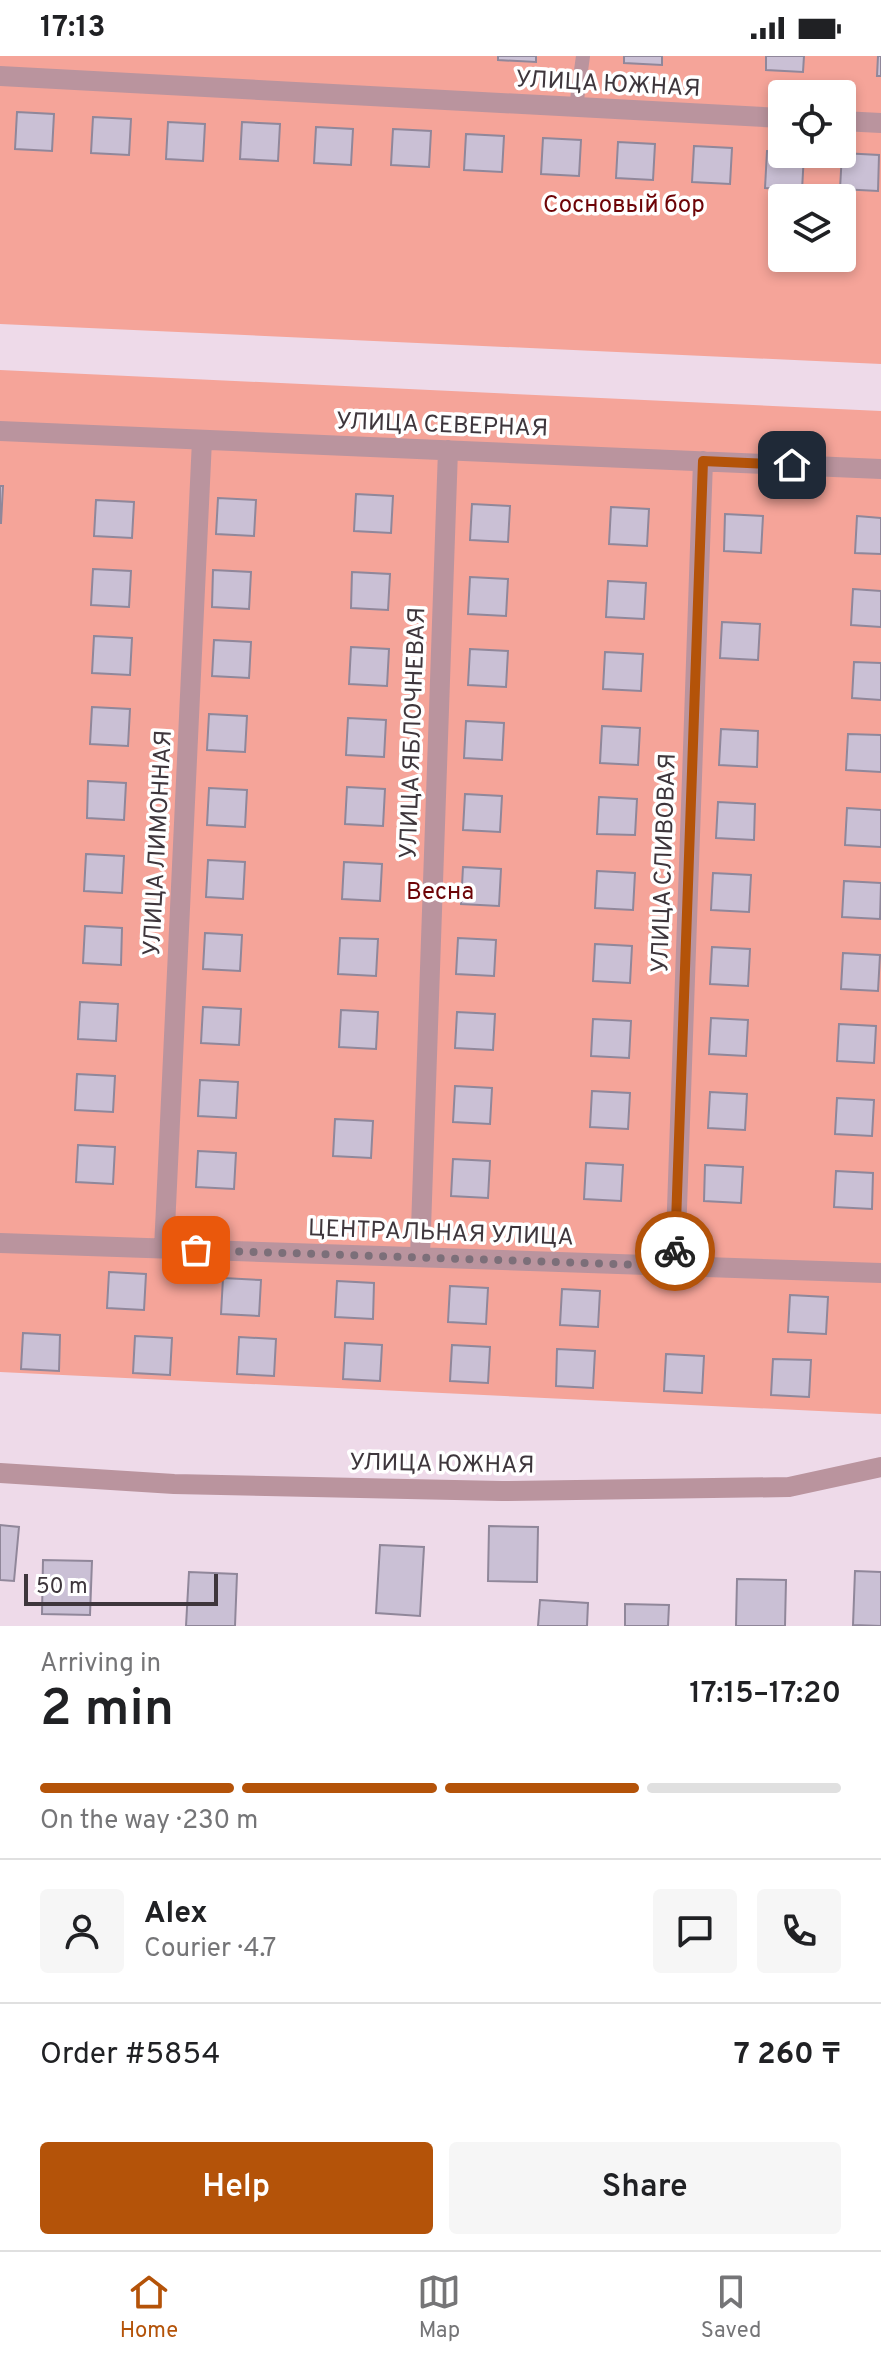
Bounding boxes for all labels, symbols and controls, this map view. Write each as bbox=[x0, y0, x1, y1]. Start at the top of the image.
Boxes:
text: 17:13 bbox=[40, 10, 105, 47]
street label: УЛИЦА ЮЖНАЯ bbox=[515, 65, 701, 105]
map controls bbox=[768, 80, 856, 272]
button: locate bbox=[768, 80, 856, 168]
button: layers bbox=[768, 184, 856, 272]
park label: Сосновый бор bbox=[543, 191, 705, 221]
street label: УЛИЦА СЕВЕРНАЯ bbox=[335, 407, 549, 445]
pin bbox=[758, 431, 826, 499]
icon: home bbox=[770, 443, 814, 487]
street label: УЛИЦА ЯБЛОЧНЕВАЯ bbox=[395, 607, 433, 860]
street label: УЛИЦА ЛИМОННАЯ bbox=[138, 729, 180, 957]
street label: УЛИЦА СЛИВОВАЯ bbox=[646, 753, 684, 974]
park label: Весна bbox=[406, 878, 474, 908]
courier bbox=[635, 1211, 715, 1291]
street label: ЦЕНТРАЛЬНАЯ УЛИЦА bbox=[308, 1214, 574, 1254]
pin bbox=[162, 1216, 230, 1284]
icon: bag bbox=[174, 1228, 218, 1272]
icon: bike bbox=[653, 1229, 697, 1273]
street label: УЛИЦА ЮЖНАЯ bbox=[349, 1448, 535, 1482]
scale bar bbox=[24, 1570, 218, 1606]
text: 50 m bbox=[36, 1574, 88, 1601]
text: Arriving in bbox=[40, 1648, 161, 1681]
text: 17:15–17:20 bbox=[689, 1676, 841, 1713]
text: 2 min bbox=[40, 1678, 174, 1744]
text: On the way · 230 m bbox=[40, 1805, 258, 1838]
button: person bbox=[40, 1889, 124, 1973]
button: chat bbox=[653, 1889, 737, 1973]
button: phone bbox=[757, 1889, 841, 1973]
text: Alex bbox=[144, 1896, 208, 1933]
text: Courier · 4.7 bbox=[144, 1933, 276, 1966]
text: Order #5854 bbox=[40, 2037, 220, 2074]
text: 7 260 ₸ bbox=[734, 2037, 841, 2074]
button: Help bbox=[40, 2142, 433, 2234]
button: Share bbox=[449, 2142, 841, 2234]
tab: Home bbox=[120, 2270, 178, 2345]
tab: Map bbox=[417, 2270, 461, 2345]
tab: Saved bbox=[701, 2270, 761, 2345]

